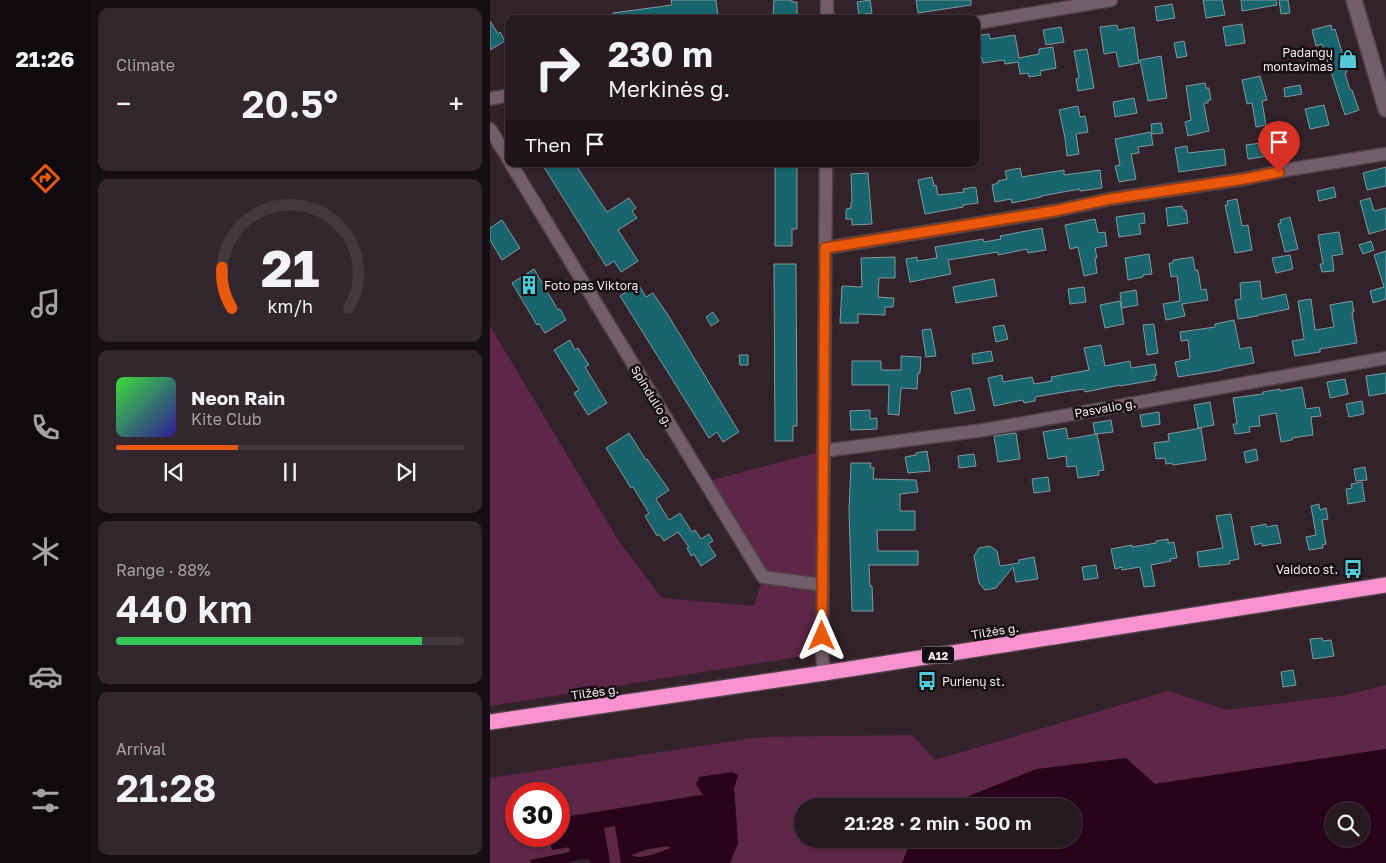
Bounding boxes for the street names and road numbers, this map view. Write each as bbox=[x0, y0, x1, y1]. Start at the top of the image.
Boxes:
street label: Spindulio g. bbox=[628, 363, 676, 429]
street label: Pasvalio g. bbox=[1073, 395, 1137, 421]
street label: Tilžės g. bbox=[970, 620, 1020, 642]
road number: A12 bbox=[922, 646, 954, 664]
street label: Tilžės g. bbox=[570, 681, 620, 703]

